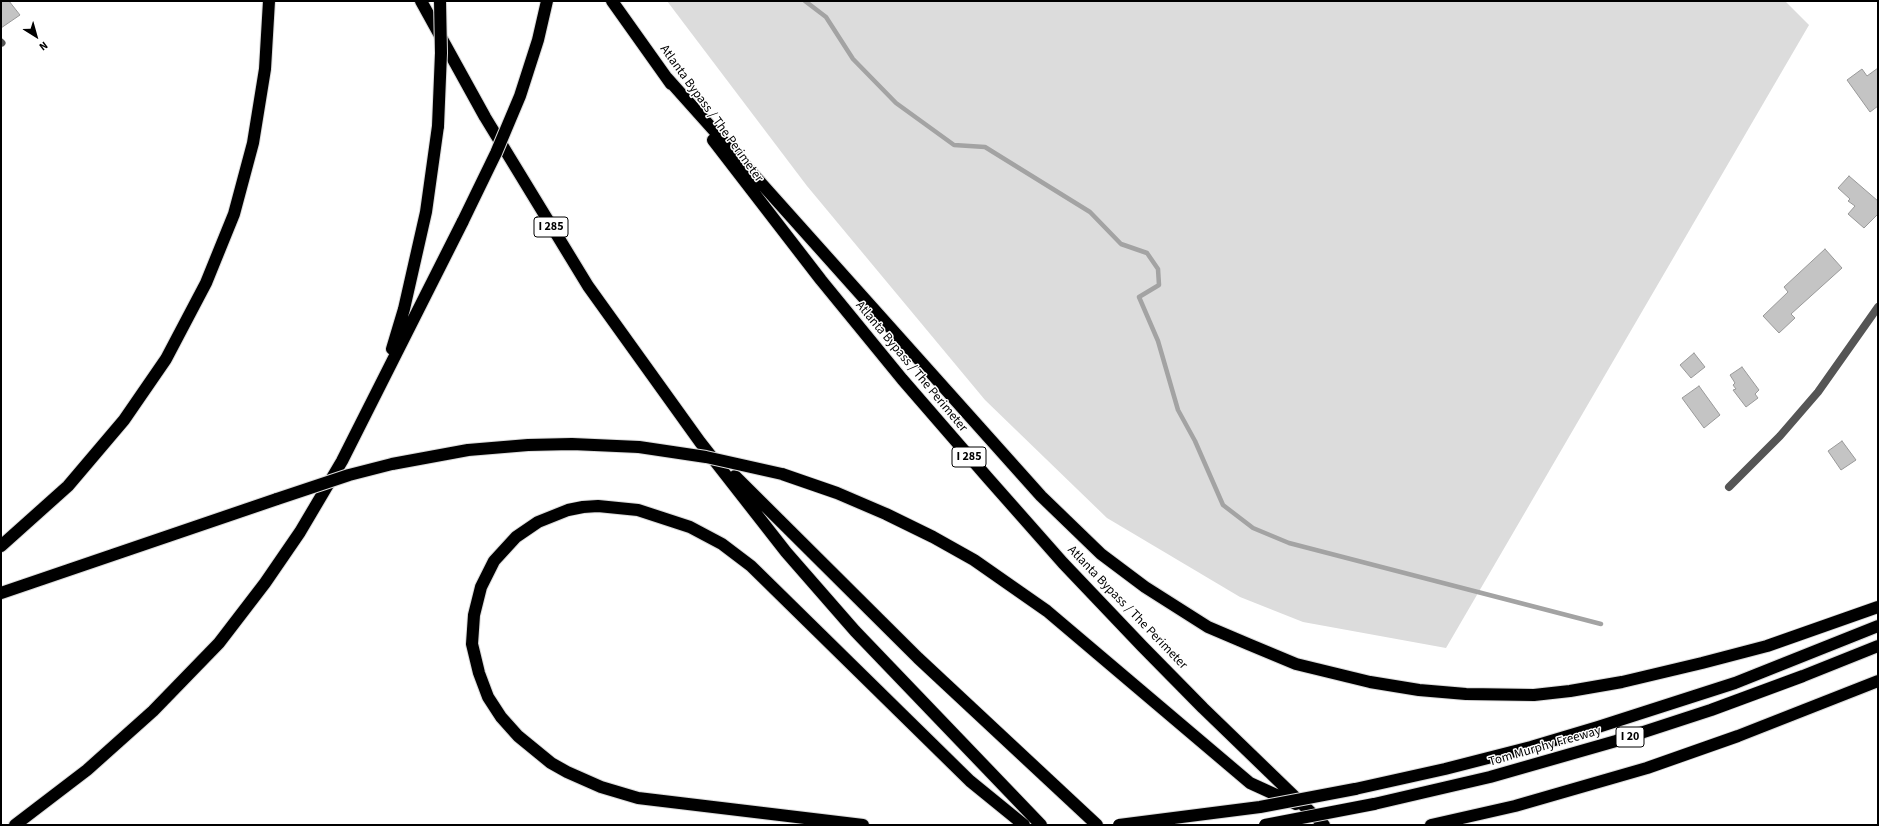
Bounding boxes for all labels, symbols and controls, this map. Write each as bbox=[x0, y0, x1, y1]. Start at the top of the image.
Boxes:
north arrow bbox=[16, 16, 56, 56]
text: N bbox=[36, 38, 51, 54]
street label: Atlanta Bypass / The Perimeter bbox=[656, 42, 766, 186]
road number: I 285 bbox=[534, 217, 568, 237]
street label: Atlanta Bypass / The Perimeter bbox=[852, 298, 970, 436]
road number: I 285 bbox=[952, 447, 986, 467]
street label: Atlanta Bypass / The Perimeter bbox=[1064, 543, 1190, 673]
street label: Tom Murphy Freeway bbox=[1487, 724, 1603, 770]
road number: I 20 bbox=[1616, 727, 1644, 747]

